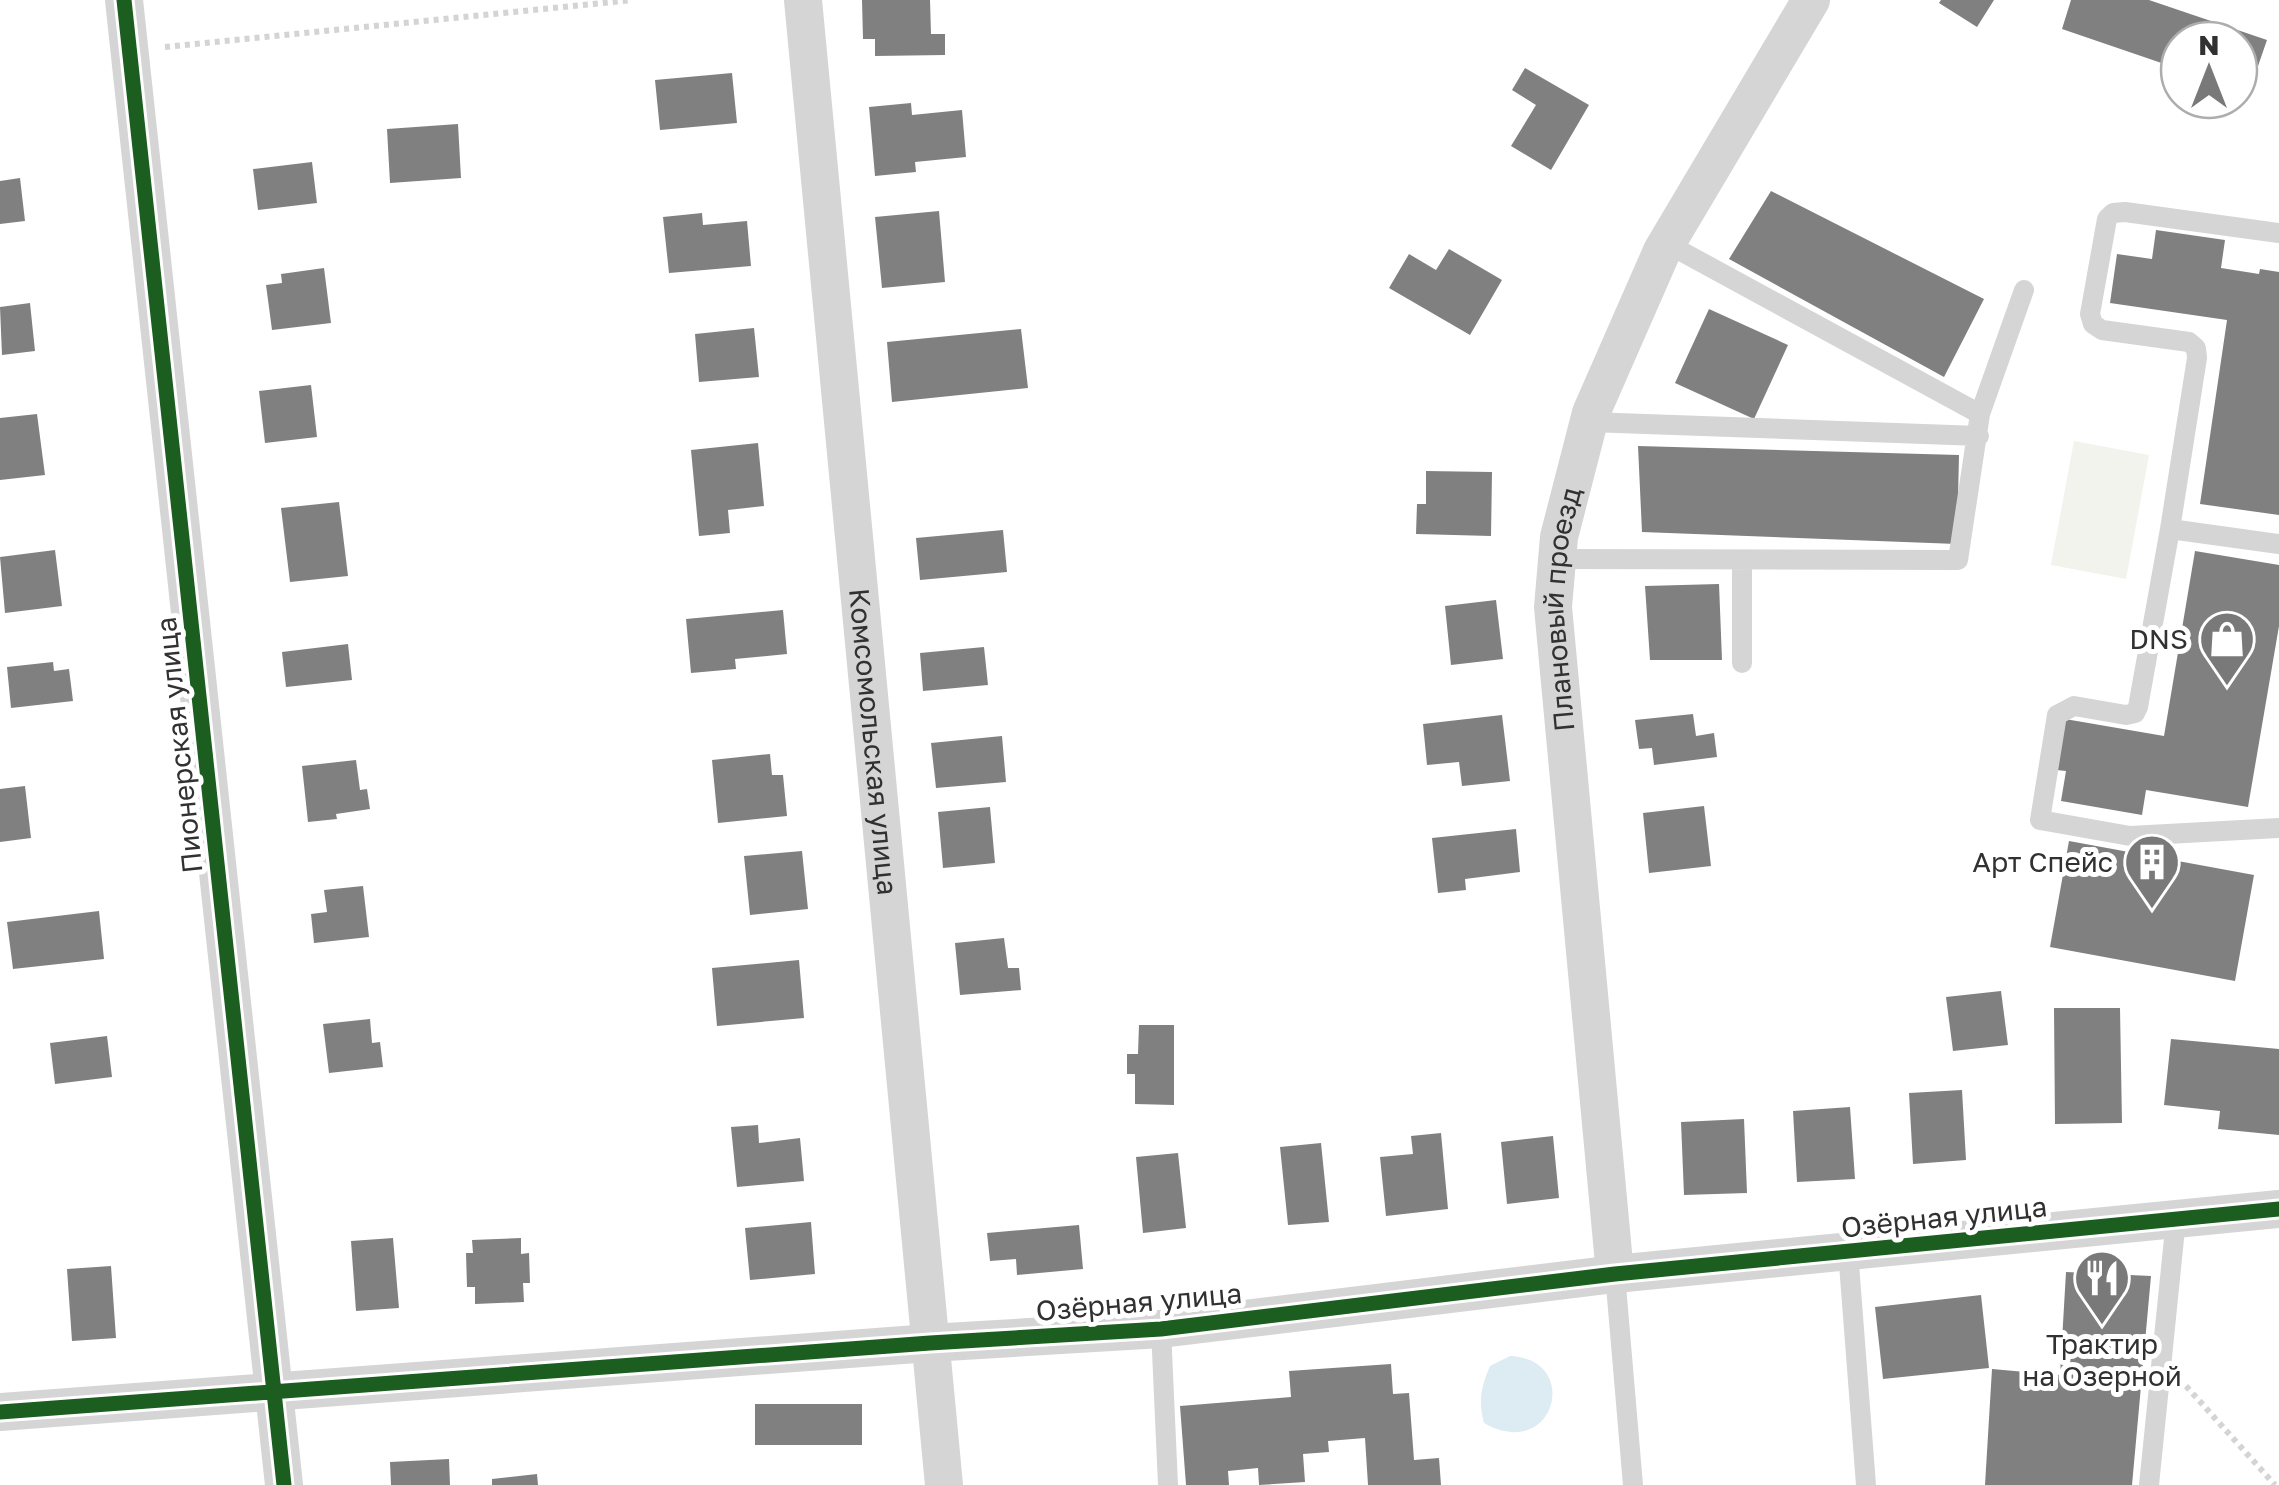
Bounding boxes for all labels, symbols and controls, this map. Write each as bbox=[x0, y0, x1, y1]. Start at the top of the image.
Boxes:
north arrow bbox=[2159, 20, 2259, 120]
text: N bbox=[2198, 28, 2220, 61]
street label: Плановый проезд bbox=[1536, 483, 1587, 733]
street label: Комсомольская улица bbox=[843, 587, 905, 897]
shop icon: DNS bbox=[2197, 609, 2257, 688]
street label: Пионерская улица bbox=[149, 615, 208, 875]
place label: DNS bbox=[2129, 622, 2188, 655]
building icon: Арт Спейс bbox=[2122, 832, 2182, 911]
place label: Арт Спейс bbox=[1972, 845, 2113, 878]
street label: Озёрная улица bbox=[1839, 1189, 2048, 1244]
restaurant icon: Трактир на Озерной bbox=[2072, 1248, 2132, 1327]
street label: Озёрная улица bbox=[1035, 1276, 1243, 1327]
place label: Трактир на Озерной bbox=[2022, 1327, 2182, 1392]

